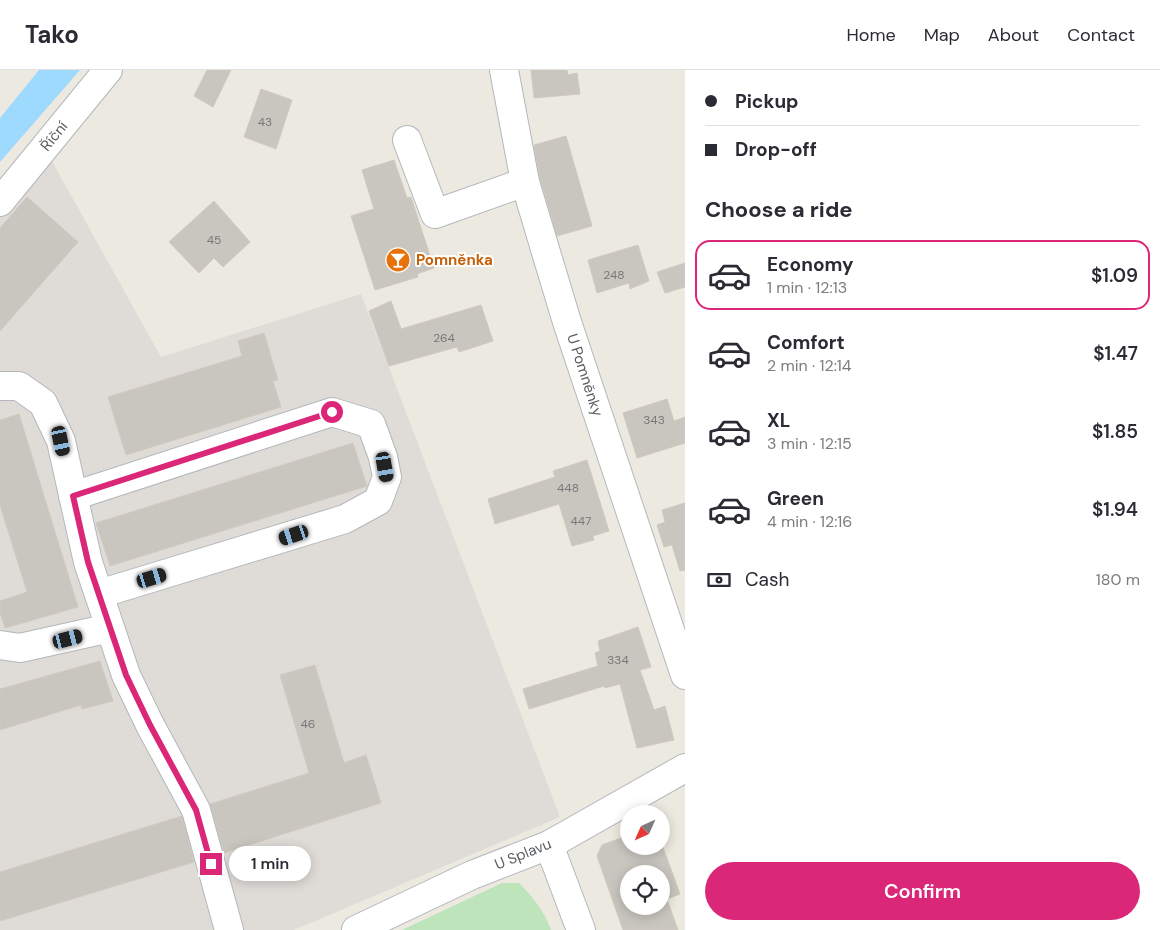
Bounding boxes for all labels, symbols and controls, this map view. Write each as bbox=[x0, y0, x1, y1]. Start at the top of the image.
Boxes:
text: Tako bbox=[25, 19, 79, 50]
text: Home bbox=[846, 23, 896, 47]
text: Map bbox=[924, 23, 960, 47]
text: About bbox=[988, 23, 1039, 47]
text: Contact bbox=[1067, 23, 1135, 47]
text: Pickup bbox=[735, 89, 799, 114]
house number: 43 bbox=[258, 114, 272, 130]
street label: Říční bbox=[36, 116, 72, 155]
text: Drop-off bbox=[735, 137, 817, 162]
text: Choose a ride bbox=[705, 195, 853, 224]
house number: 45 bbox=[207, 232, 221, 248]
bar icon: Pomněnka bbox=[385, 247, 411, 273]
place label: Pomněnka bbox=[416, 250, 493, 270]
text: Economy bbox=[767, 252, 854, 277]
icon: car bbox=[707, 253, 752, 298]
text: $1.09 bbox=[1091, 263, 1138, 288]
house number: 248 bbox=[603, 267, 625, 283]
text: 1 min · 12:13 bbox=[767, 277, 847, 298]
house number: 264 bbox=[433, 330, 455, 346]
text: Comfort bbox=[767, 330, 845, 355]
street label: U Pomněnky bbox=[562, 331, 608, 420]
icon: car bbox=[707, 331, 752, 376]
text: $1.47 bbox=[1093, 341, 1138, 366]
text: 2 min · 12:14 bbox=[767, 355, 852, 376]
route start bbox=[321, 401, 343, 423]
text: XL bbox=[767, 408, 790, 433]
icon: car bbox=[707, 409, 752, 454]
house number: 343 bbox=[643, 412, 665, 428]
text: $1.85 bbox=[1092, 419, 1138, 444]
car bbox=[50, 425, 71, 457]
text: 3 min · 12:15 bbox=[767, 433, 852, 454]
car bbox=[375, 451, 394, 483]
house number: 448 bbox=[557, 480, 579, 496]
text: Green bbox=[767, 486, 824, 511]
icon: car bbox=[707, 487, 752, 532]
text: $1.94 bbox=[1092, 497, 1138, 522]
text: 4 min · 12:16 bbox=[767, 511, 852, 532]
house number: 447 bbox=[571, 513, 591, 529]
car bbox=[277, 523, 310, 547]
car bbox=[135, 566, 168, 590]
icon: cash bbox=[705, 566, 733, 594]
text: Cash bbox=[745, 567, 789, 592]
text: 180 m bbox=[1096, 569, 1140, 590]
car bbox=[51, 628, 84, 650]
house number: 334 bbox=[607, 652, 629, 668]
house number: 46 bbox=[301, 716, 315, 732]
north arrow bbox=[620, 805, 670, 855]
map controls bbox=[620, 805, 670, 915]
street label: U Splavu bbox=[492, 834, 554, 874]
callout: 1 min bbox=[228, 846, 311, 882]
route end bbox=[200, 853, 222, 875]
text: 1 min bbox=[251, 853, 289, 874]
button: Confirm bbox=[705, 862, 1140, 920]
button: locate bbox=[620, 865, 670, 915]

